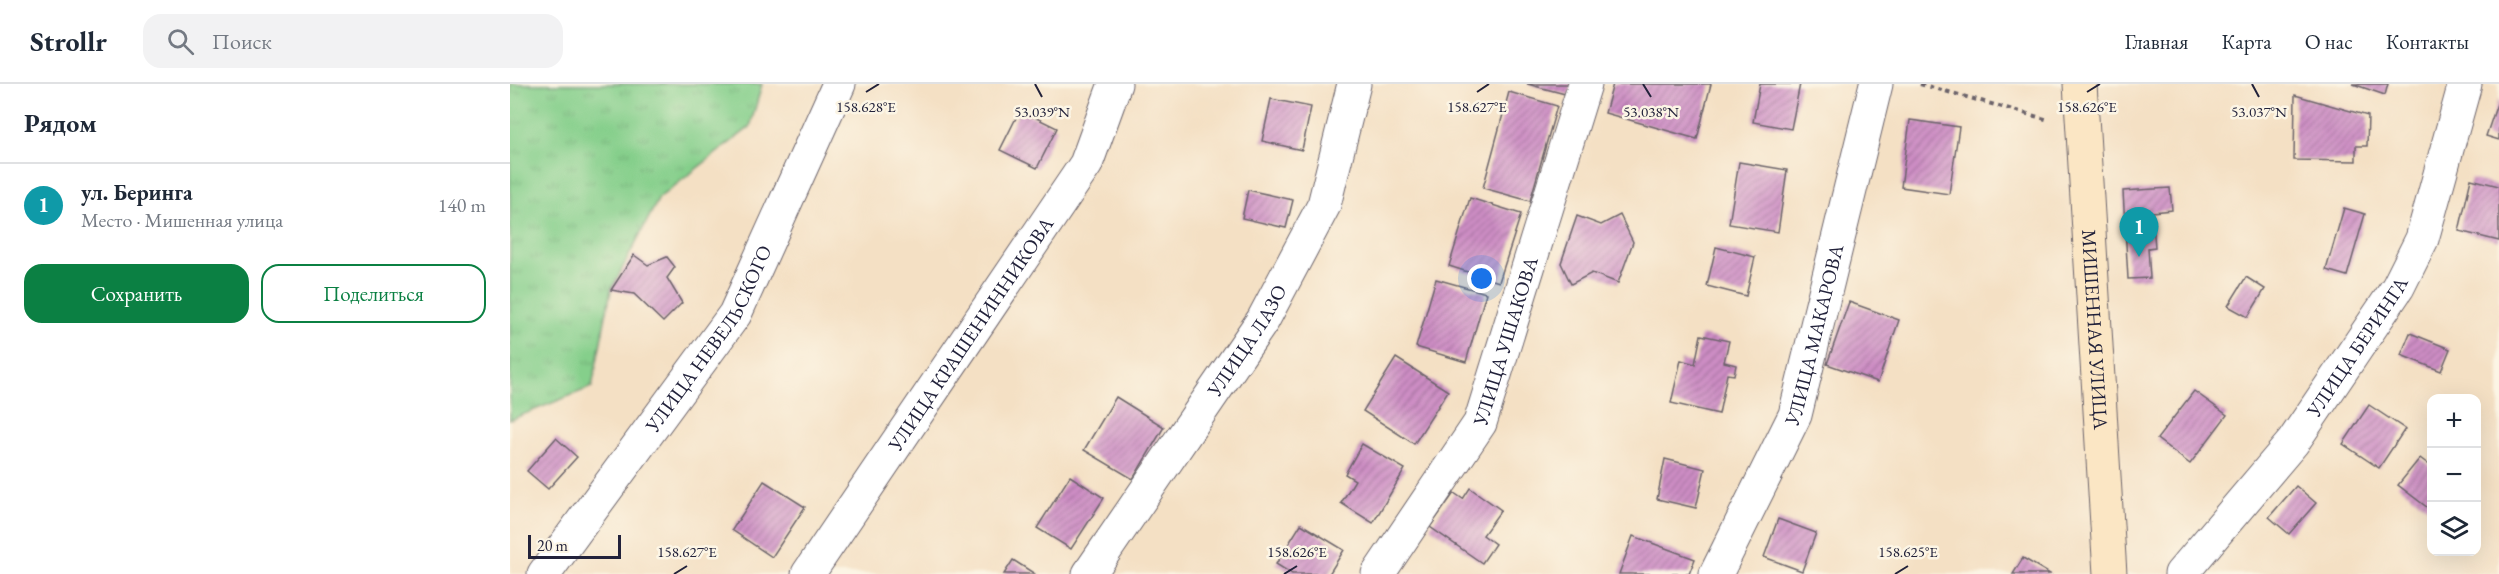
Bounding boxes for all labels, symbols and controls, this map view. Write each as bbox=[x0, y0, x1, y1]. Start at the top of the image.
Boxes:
search box bbox=[143, 14, 563, 68]
text: Strollr bbox=[30, 23, 107, 59]
icon: search bbox=[164, 25, 197, 58]
text: Поиск bbox=[212, 27, 272, 56]
text: Главная bbox=[2124, 28, 2188, 55]
text: Карта bbox=[2221, 28, 2272, 55]
text: О нас bbox=[2305, 28, 2353, 55]
text: Контакты bbox=[2386, 28, 2469, 55]
text: 158.628°E bbox=[836, 97, 896, 116]
text: 158.627°E bbox=[1447, 97, 1507, 116]
text: 158.626°E bbox=[2057, 97, 2117, 116]
text: 53.039°N bbox=[1014, 102, 1070, 121]
text: 53.038°N bbox=[1623, 102, 1679, 121]
text: 53.037°N bbox=[2231, 102, 2287, 121]
text: Рядом bbox=[24, 106, 97, 140]
text: ул. Беринга bbox=[81, 178, 193, 207]
text: 1 bbox=[38, 192, 49, 218]
text: 140 m bbox=[438, 192, 486, 218]
text: Место · Мишенная улица bbox=[81, 207, 283, 233]
pin: 1 bbox=[2120, 208, 2158, 257]
street label: УЛИЦА КРАШЕНИННИКОВА bbox=[882, 212, 1059, 457]
street label: МИШЕННАЯ УЛИЦА bbox=[2076, 229, 2114, 431]
street label: УЛИЦА НЕВЕЛЬСКОГО bbox=[639, 241, 778, 438]
street label: УЛИЦА МАКАРОВА bbox=[1778, 241, 1849, 431]
street label: УЛИЦА УШАКОВА bbox=[1467, 253, 1544, 430]
button: Сохранить bbox=[24, 264, 249, 323]
button: Поделиться bbox=[261, 264, 486, 323]
your location bbox=[1467, 264, 1496, 293]
street label: УЛИЦА БЕРИНГА bbox=[2300, 272, 2414, 423]
street label: УЛИЦА ЛАЗО bbox=[1201, 280, 1292, 403]
map controls bbox=[2427, 394, 2481, 556]
button: + bbox=[2427, 394, 2481, 448]
button: − bbox=[2427, 448, 2481, 502]
button: layers bbox=[2427, 502, 2481, 556]
scale bar bbox=[528, 532, 621, 560]
text: 20 m bbox=[537, 535, 568, 556]
text: 158.627°E bbox=[657, 542, 717, 561]
text: 158.626°E bbox=[1267, 542, 1327, 561]
text: 158.625°E bbox=[1878, 542, 1938, 561]

